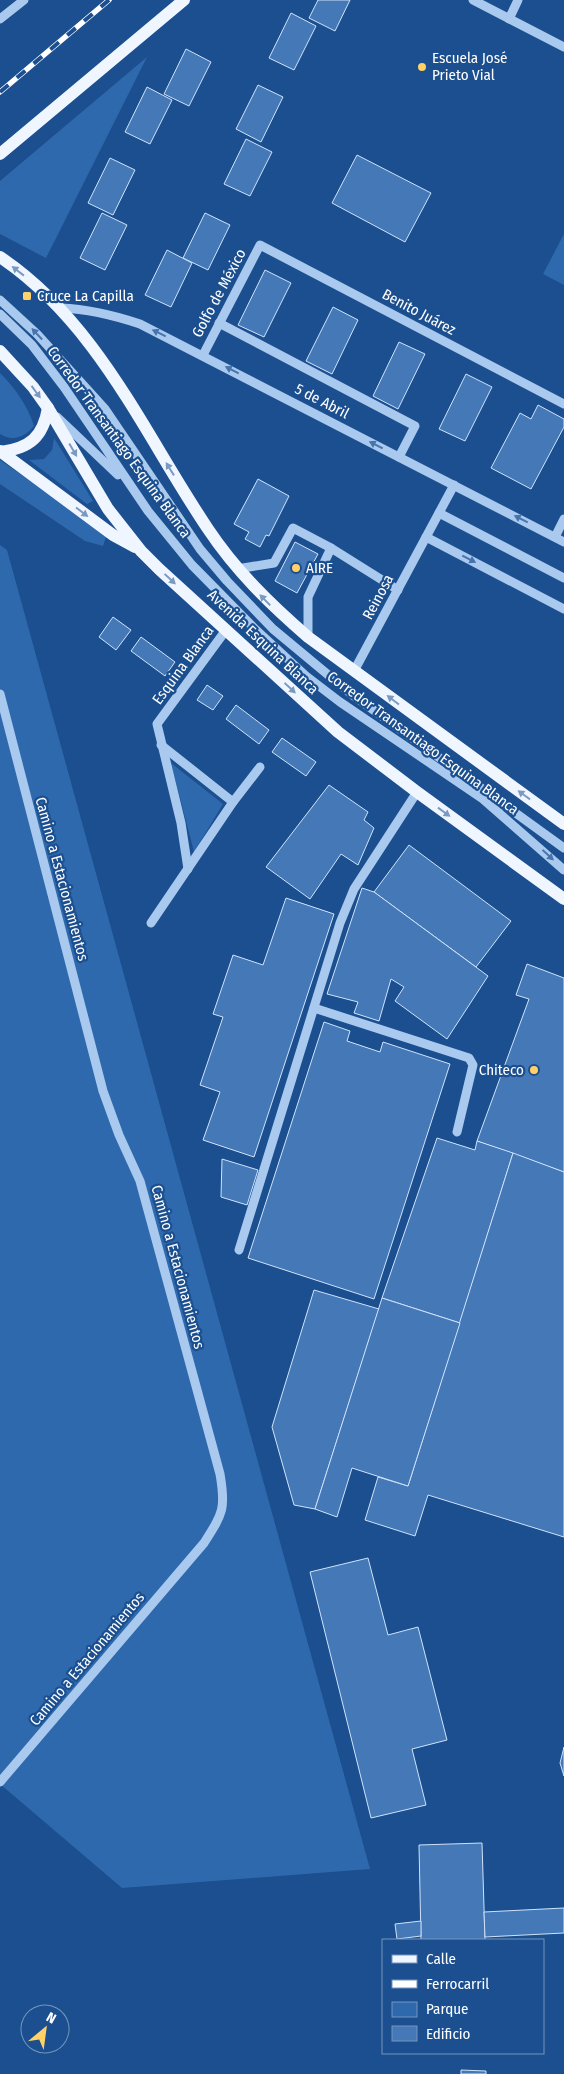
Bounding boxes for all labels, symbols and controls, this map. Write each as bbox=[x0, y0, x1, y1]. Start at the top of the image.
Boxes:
place label: Escuela José Prieto Vial bbox=[432, 49, 507, 84]
marker: Escuela José Prieto Vial bbox=[416, 61, 428, 73]
street label: Golfo de México bbox=[188, 246, 250, 340]
one-way arrow bbox=[12, 265, 25, 276]
street label: Benito Juárez bbox=[379, 285, 459, 339]
place label: Cruce La Capilla bbox=[37, 287, 134, 305]
marker: Cruce La Capilla bbox=[21, 290, 33, 302]
one-way arrow bbox=[31, 328, 43, 340]
one-way arrow bbox=[152, 329, 166, 337]
street label: Corredor Transantiago Esquina Blanca bbox=[43, 343, 195, 541]
one-way arrow bbox=[225, 366, 239, 374]
street label: 5 de Abril bbox=[292, 380, 352, 422]
one-way arrow bbox=[31, 385, 41, 399]
one-way arrow bbox=[369, 441, 384, 449]
one-way arrow bbox=[68, 443, 77, 456]
one-way arrow bbox=[165, 462, 174, 475]
one-way arrow bbox=[75, 507, 89, 517]
one-way arrow bbox=[513, 515, 528, 523]
one-way arrow bbox=[462, 555, 476, 563]
place label: AIRE bbox=[306, 559, 333, 577]
marker: AIRE bbox=[290, 562, 302, 574]
street label: Reinosa bbox=[359, 571, 397, 623]
one-way arrow bbox=[164, 573, 176, 585]
street label: Avenida Esquina Blanca bbox=[204, 586, 322, 698]
one-way arrow bbox=[259, 594, 271, 606]
street label: Esquina Blanca bbox=[148, 622, 218, 708]
street label: Corredor Transantiago Esquina Blanca bbox=[324, 667, 522, 819]
one-way arrow bbox=[284, 682, 296, 694]
one-way arrow bbox=[386, 695, 400, 705]
one-way arrow bbox=[518, 790, 531, 800]
street label: Camino a Estacionamientos bbox=[31, 795, 93, 963]
one-way arrow bbox=[437, 807, 451, 817]
one-way arrow bbox=[541, 850, 554, 861]
place label: Chiteco bbox=[479, 1061, 524, 1079]
marker: Chiteco bbox=[528, 1064, 540, 1076]
street label: Camino a Estacionamientos bbox=[147, 1183, 209, 1351]
street label: Camino a Estacionamientos bbox=[26, 1589, 148, 1729]
legend bbox=[382, 1939, 544, 2054]
text: Calle bbox=[426, 1950, 456, 1968]
text: Ferrocarril bbox=[426, 1975, 489, 1993]
text: Parque bbox=[426, 2000, 469, 2018]
north arrow bbox=[20, 2004, 70, 2054]
text: N bbox=[43, 2009, 59, 2028]
text: Edificio bbox=[426, 2025, 471, 2043]

